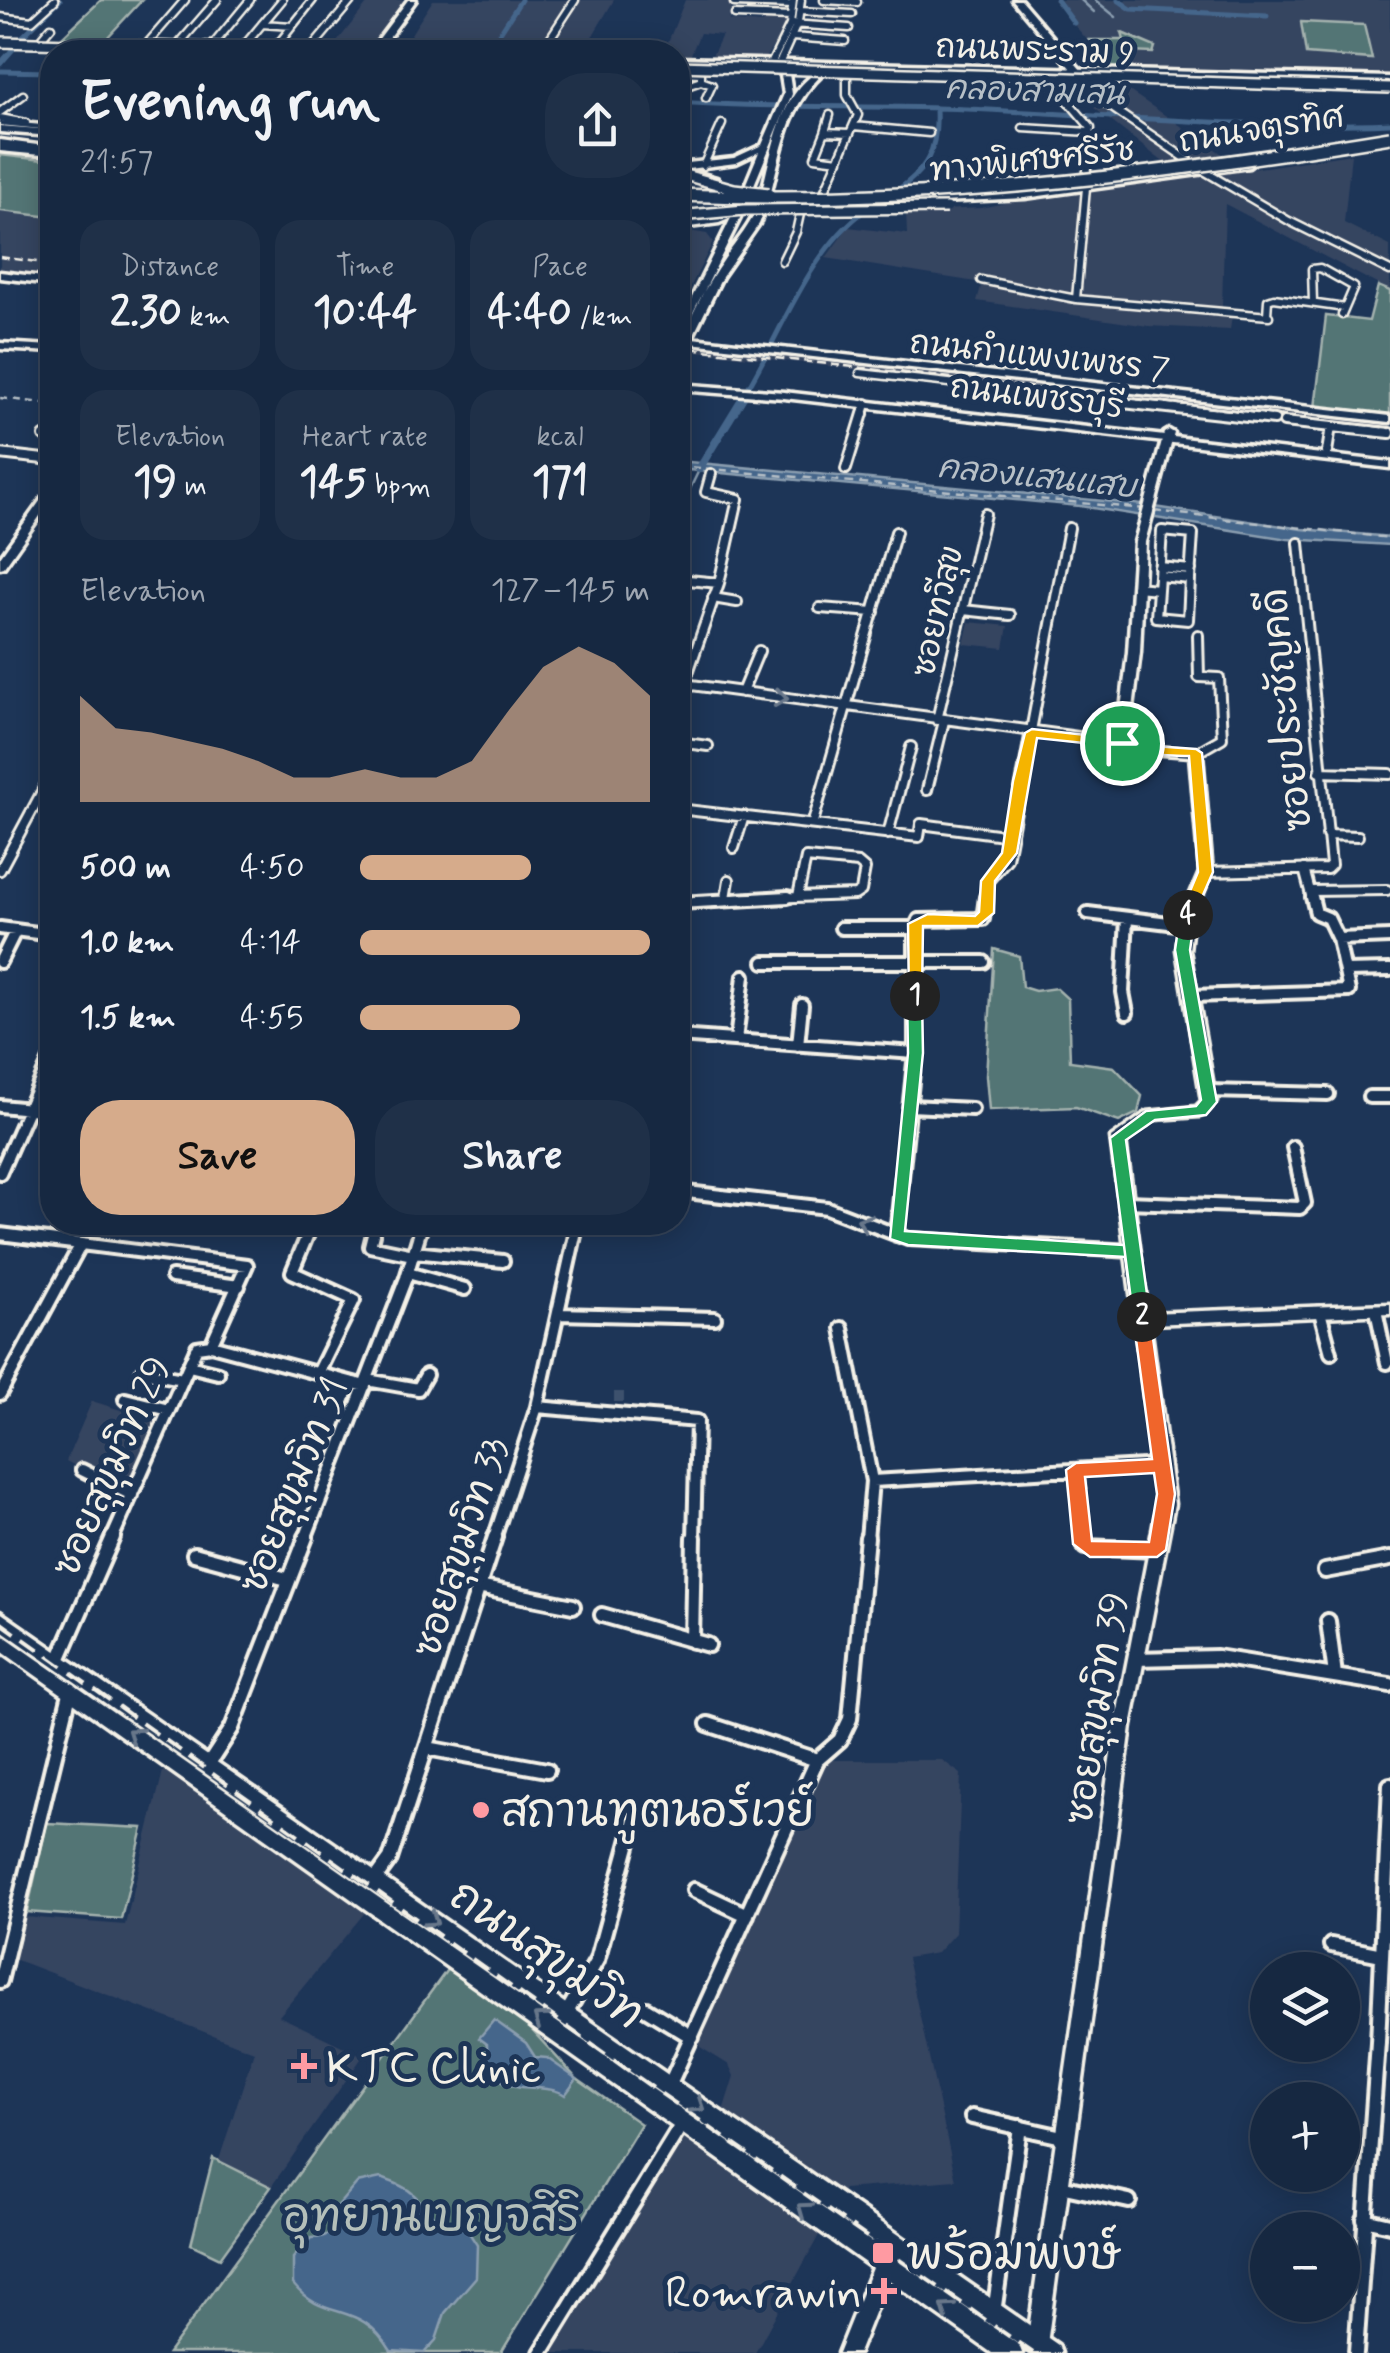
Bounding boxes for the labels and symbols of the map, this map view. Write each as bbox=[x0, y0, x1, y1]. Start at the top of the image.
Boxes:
street label: ถนนพระราม 9 bbox=[935, 27, 1135, 75]
water label: คลองสามเสน bbox=[945, 68, 1127, 116]
street label: ถนนจตุรทิศ bbox=[1176, 96, 1349, 165]
street label: ทางพิเศษศรีรัช bbox=[928, 129, 1137, 193]
street label: ถนนกำแพงเพชร 7 bbox=[908, 322, 1172, 392]
street label: ถนนเพชรบุรี bbox=[948, 367, 1126, 430]
water label: คลองแสนแสบ bbox=[936, 447, 1140, 510]
street label: ซอยทวีสุข bbox=[903, 542, 975, 681]
street label: ซอยประชัญคดี bbox=[1249, 586, 1325, 834]
one-way arrow bbox=[772, 687, 789, 708]
pin bbox=[1080, 701, 1165, 786]
pin: 4 bbox=[1163, 890, 1213, 940]
pin: 1 bbox=[890, 971, 940, 1021]
one-way arrow bbox=[856, 1213, 874, 1233]
pin: 2 bbox=[1117, 1292, 1167, 1342]
street label: ซอยสุขุมวิท 29 bbox=[43, 1349, 185, 1585]
street label: ซอยสุขุมวิท 31 bbox=[230, 1371, 362, 1601]
street label: ซอยสุขุมวิท 33 bbox=[404, 1432, 522, 1664]
street label: ซอยสุขุมวิท 39 bbox=[1056, 1589, 1142, 1828]
one-way arrow bbox=[127, 1728, 145, 1746]
place label: สถานทูตนอร์เวย์ bbox=[501, 1781, 815, 1844]
marker: สถานทูตนอร์เวย์ bbox=[470, 1799, 492, 1821]
street label: ถนนสุขุมวิท bbox=[436, 1867, 655, 2045]
one-way arrow bbox=[421, 1908, 439, 1927]
one-way arrow bbox=[533, 2013, 551, 2031]
place label: KTC Clinic bbox=[326, 2040, 541, 2099]
marker: KTC Clinic bbox=[291, 2053, 317, 2079]
one-way arrow bbox=[687, 2094, 706, 2112]
park label: อุทยานเบญจสิริ bbox=[284, 2189, 580, 2249]
one-way arrow bbox=[796, 2203, 815, 2221]
place label: พร้อมพงษ์ bbox=[906, 2224, 1121, 2286]
marker: พร้อมพงษ์ bbox=[870, 2240, 896, 2266]
place label: Romrawin bbox=[665, 2265, 862, 2324]
marker: Romrawin bbox=[871, 2278, 897, 2304]
one-way arrow bbox=[940, 2303, 959, 2321]

